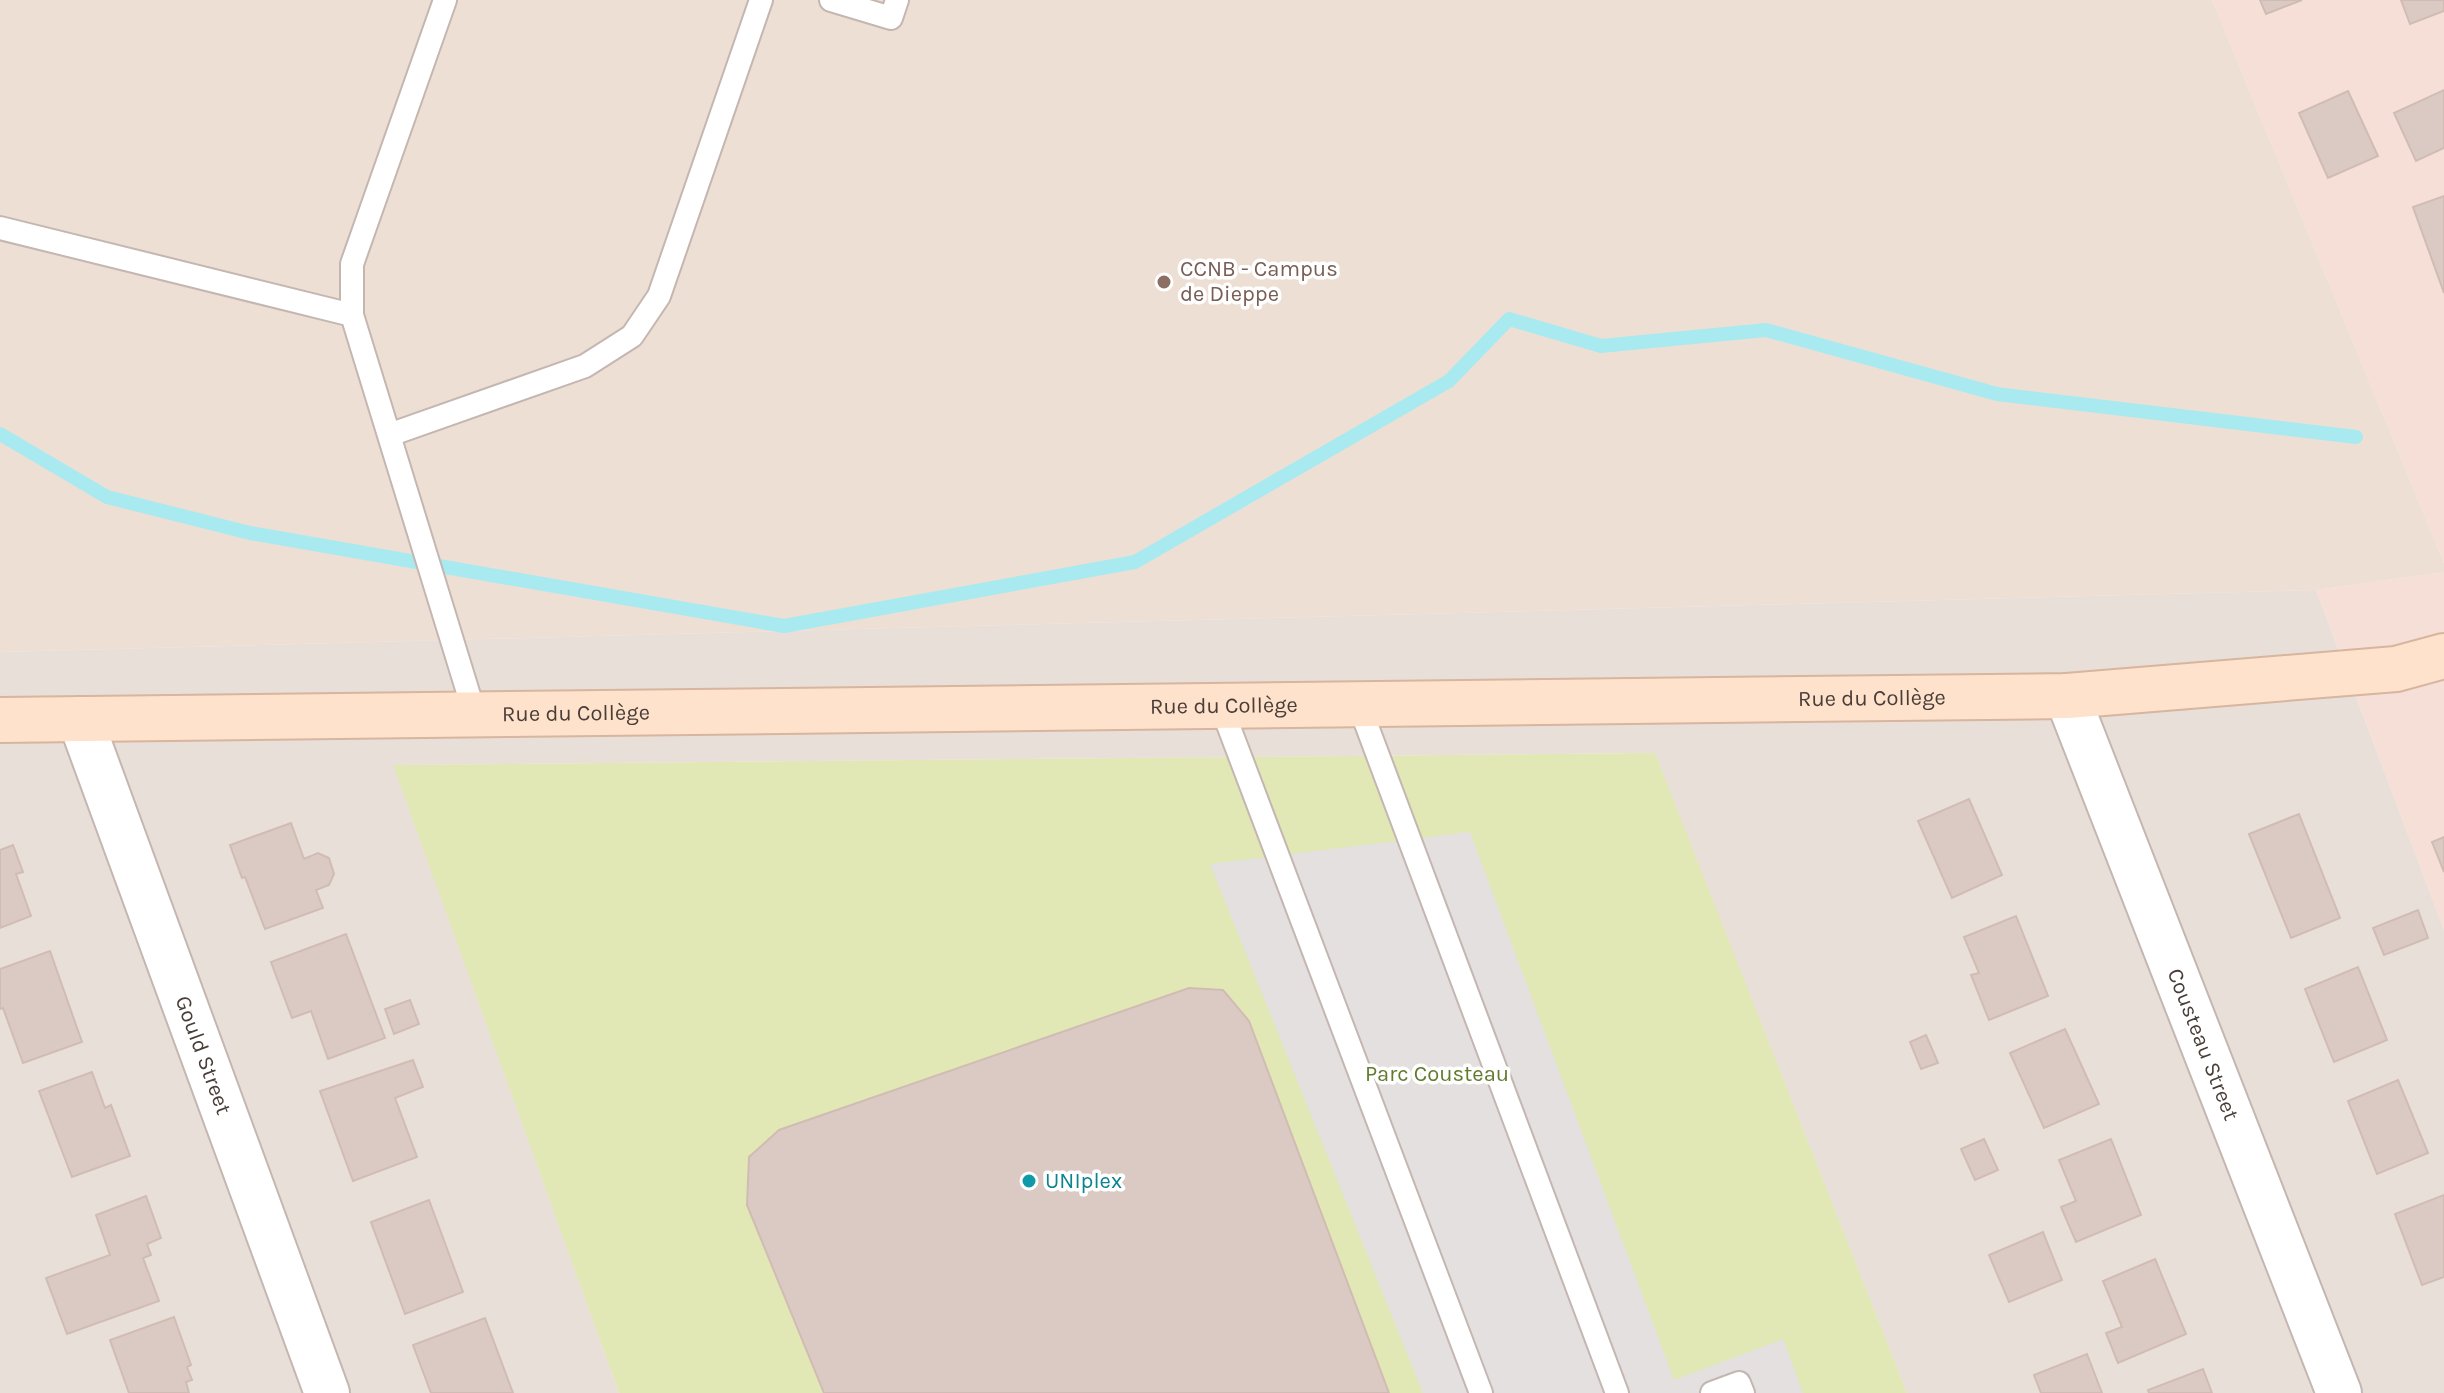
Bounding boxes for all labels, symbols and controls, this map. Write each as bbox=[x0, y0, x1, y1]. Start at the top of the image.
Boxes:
place label: CCNB - Campus de Dieppe bbox=[1180, 256, 1338, 307]
marker: CCNB - Campus de Dieppe bbox=[1155, 273, 1173, 291]
street label: Rue du Collège bbox=[1798, 684, 1946, 712]
street label: Rue du Collège bbox=[1150, 692, 1298, 720]
street label: Rue du Collège bbox=[502, 699, 650, 727]
street label: Cousteau Street bbox=[2162, 965, 2244, 1124]
street label: Gould Street bbox=[170, 992, 237, 1118]
park label: Parc Cousteau bbox=[1365, 1061, 1509, 1087]
place label: UNIplex bbox=[1045, 1168, 1122, 1194]
marker: UNIplex bbox=[1020, 1172, 1038, 1190]

